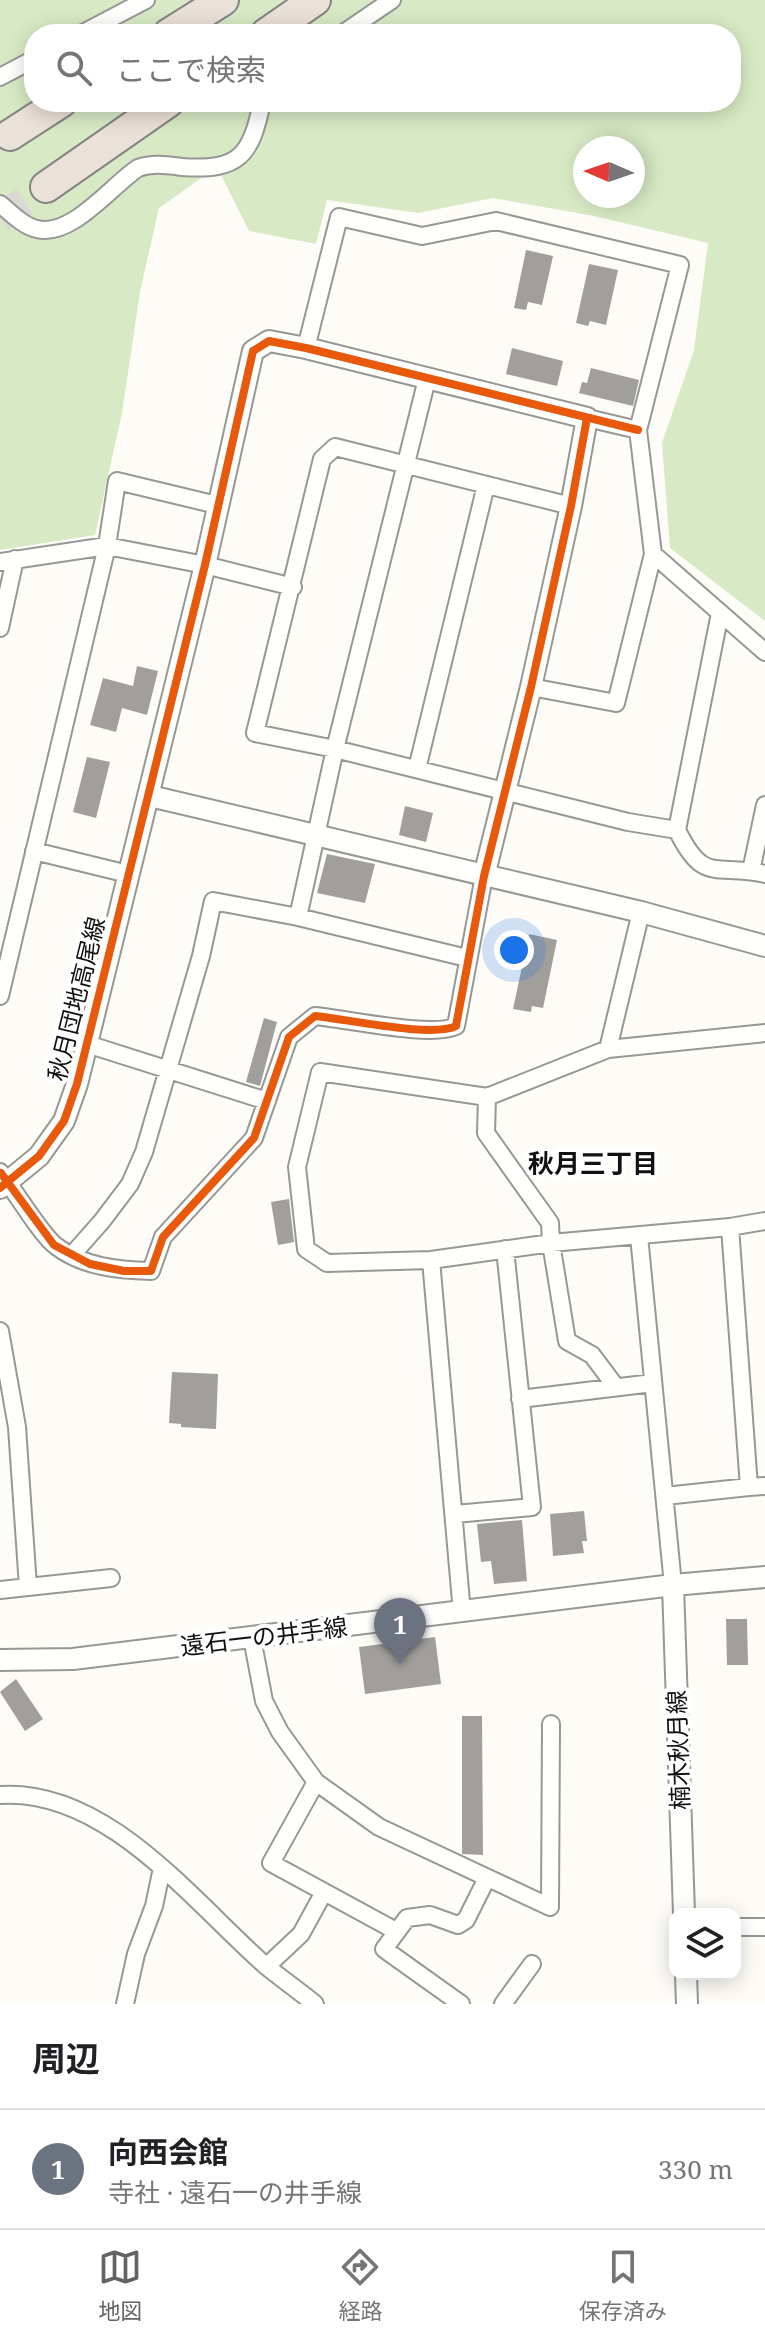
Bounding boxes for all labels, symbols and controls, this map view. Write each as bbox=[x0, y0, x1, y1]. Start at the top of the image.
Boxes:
search box bbox=[24, 24, 741, 112]
icon: search bbox=[52, 46, 96, 90]
text: ここで検索 bbox=[116, 49, 266, 90]
north arrow bbox=[573, 136, 645, 208]
street label: 秋月団地高尾線 bbox=[39, 913, 112, 1084]
your location bbox=[494, 930, 534, 970]
district label: 秋月三丁目 bbox=[528, 1145, 658, 1181]
pin: 1 bbox=[374, 1598, 426, 1664]
street label: 遠石一の井手線 bbox=[178, 1609, 349, 1662]
street label: 楠木秋月線 bbox=[659, 1690, 696, 1811]
map controls bbox=[669, 1908, 741, 1980]
button: layers bbox=[669, 1908, 741, 1980]
text: 周辺 bbox=[32, 2035, 100, 2081]
text: 向西会館 bbox=[108, 2131, 228, 2172]
text: 1 bbox=[51, 2151, 65, 2187]
text: 330 m bbox=[658, 2151, 733, 2187]
text: 寺社 · 遠石一の井手線 bbox=[108, 2174, 362, 2210]
tab: 地図 bbox=[98, 2245, 142, 2325]
tab: 経路 bbox=[338, 2245, 383, 2325]
tab: 保存済み bbox=[579, 2245, 667, 2325]

